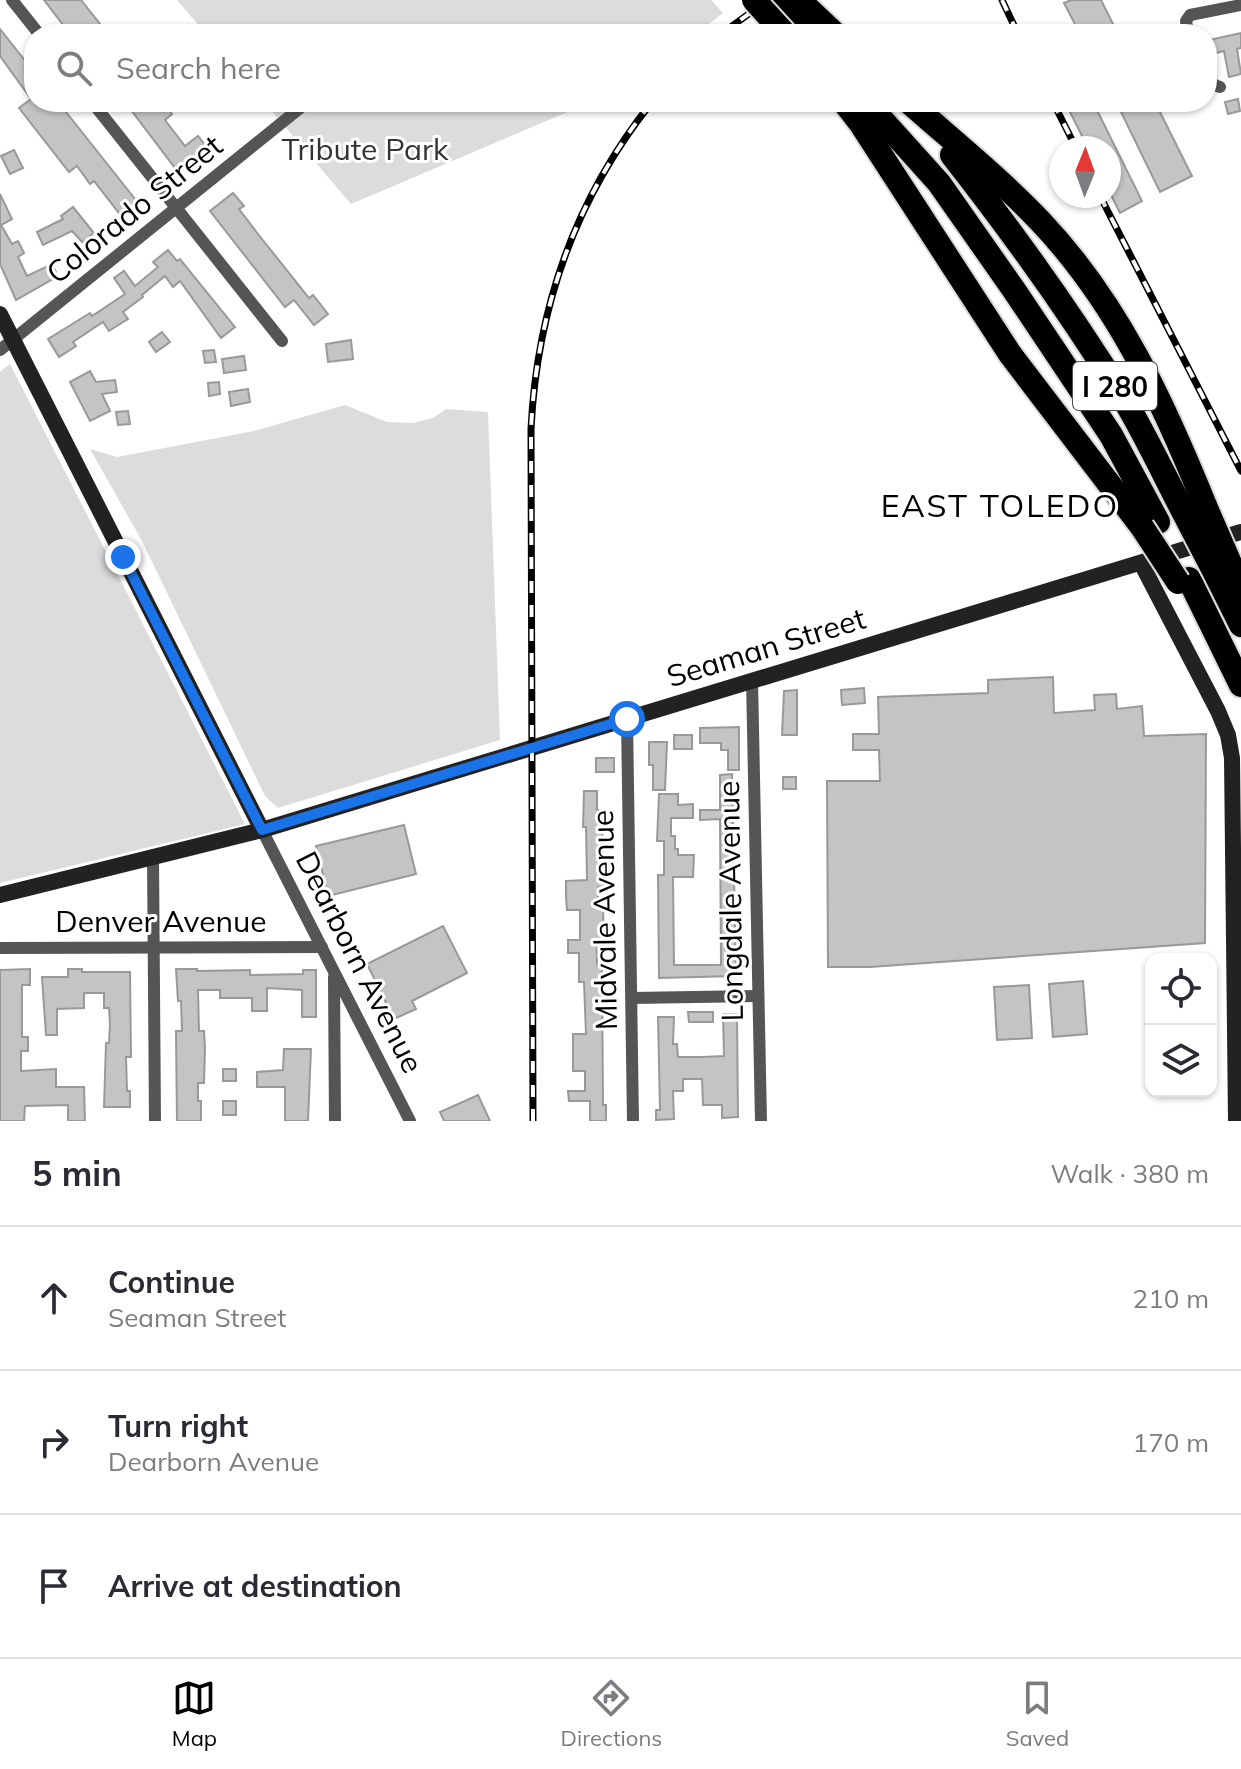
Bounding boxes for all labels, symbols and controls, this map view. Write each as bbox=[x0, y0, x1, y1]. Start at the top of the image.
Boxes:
search box bbox=[24, 24, 1217, 112]
icon: search bbox=[52, 46, 96, 90]
text: Search here bbox=[116, 49, 281, 87]
street label: Colorado Street bbox=[38, 126, 230, 292]
park label: Tribute Park bbox=[282, 130, 449, 168]
north arrow bbox=[1049, 136, 1121, 208]
road number: I 280 bbox=[1073, 362, 1157, 410]
district label: EAST TOLEDO bbox=[881, 485, 1119, 525]
route end bbox=[105, 539, 141, 575]
street label: Seaman Street bbox=[662, 599, 870, 695]
route start bbox=[609, 701, 645, 737]
street label: Longdale Avenue bbox=[709, 780, 751, 1022]
street label: Midvale Avenue bbox=[583, 810, 625, 1030]
street label: Dearborn Avenue bbox=[288, 845, 432, 1079]
street label: Denver Avenue bbox=[55, 902, 267, 940]
map controls bbox=[1145, 953, 1217, 1097]
button: locate bbox=[1145, 953, 1217, 1025]
button: layers bbox=[1145, 1025, 1217, 1097]
text: 5 min bbox=[32, 1152, 122, 1195]
text: Walk · 380 m bbox=[1050, 1157, 1209, 1190]
text: Continue bbox=[108, 1263, 235, 1301]
icon: ahead bbox=[32, 1276, 76, 1320]
text: 210 m bbox=[1133, 1282, 1209, 1315]
text: Seaman Street bbox=[108, 1301, 286, 1334]
text: Turn right bbox=[108, 1407, 248, 1445]
icon: right bbox=[32, 1420, 76, 1464]
text: 170 m bbox=[1133, 1426, 1209, 1459]
text: Dearborn Avenue bbox=[108, 1445, 319, 1478]
icon: arrive bbox=[32, 1564, 76, 1608]
text: Arrive at destination bbox=[108, 1567, 402, 1605]
tab: Map bbox=[172, 1676, 217, 1752]
tab: Directions bbox=[561, 1676, 662, 1752]
tab: Saved bbox=[1006, 1676, 1069, 1752]

